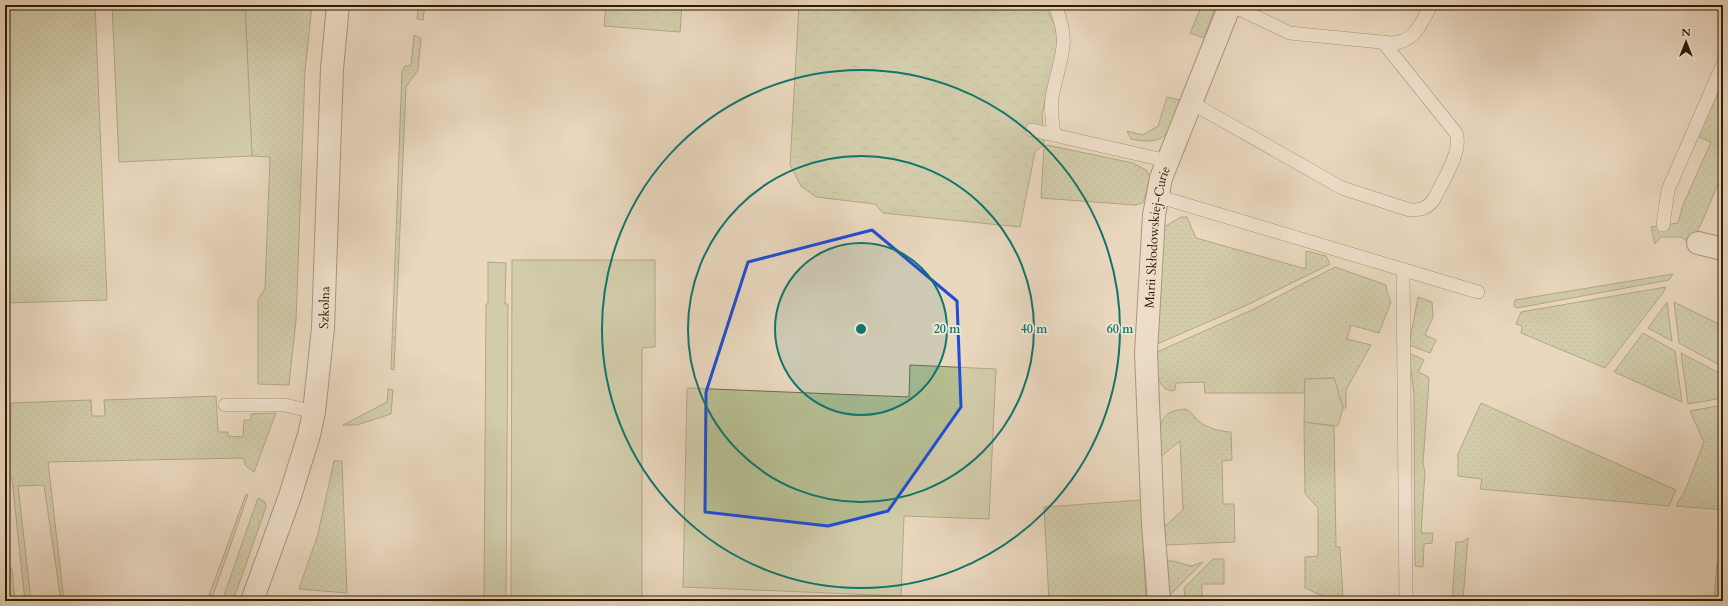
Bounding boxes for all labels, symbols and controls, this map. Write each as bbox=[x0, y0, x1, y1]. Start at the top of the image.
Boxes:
north arrow bbox=[1666, 22, 1706, 62]
text: N bbox=[1681, 25, 1691, 40]
street label: Marii Skłodowskiej-Curie bbox=[1141, 163, 1175, 309]
street label: Szkolna bbox=[315, 286, 334, 329]
text: 20 m bbox=[934, 321, 961, 337]
text: 40 m bbox=[1021, 321, 1048, 337]
text: 60 m bbox=[1107, 321, 1134, 337]
centre of rings bbox=[854, 322, 868, 336]

